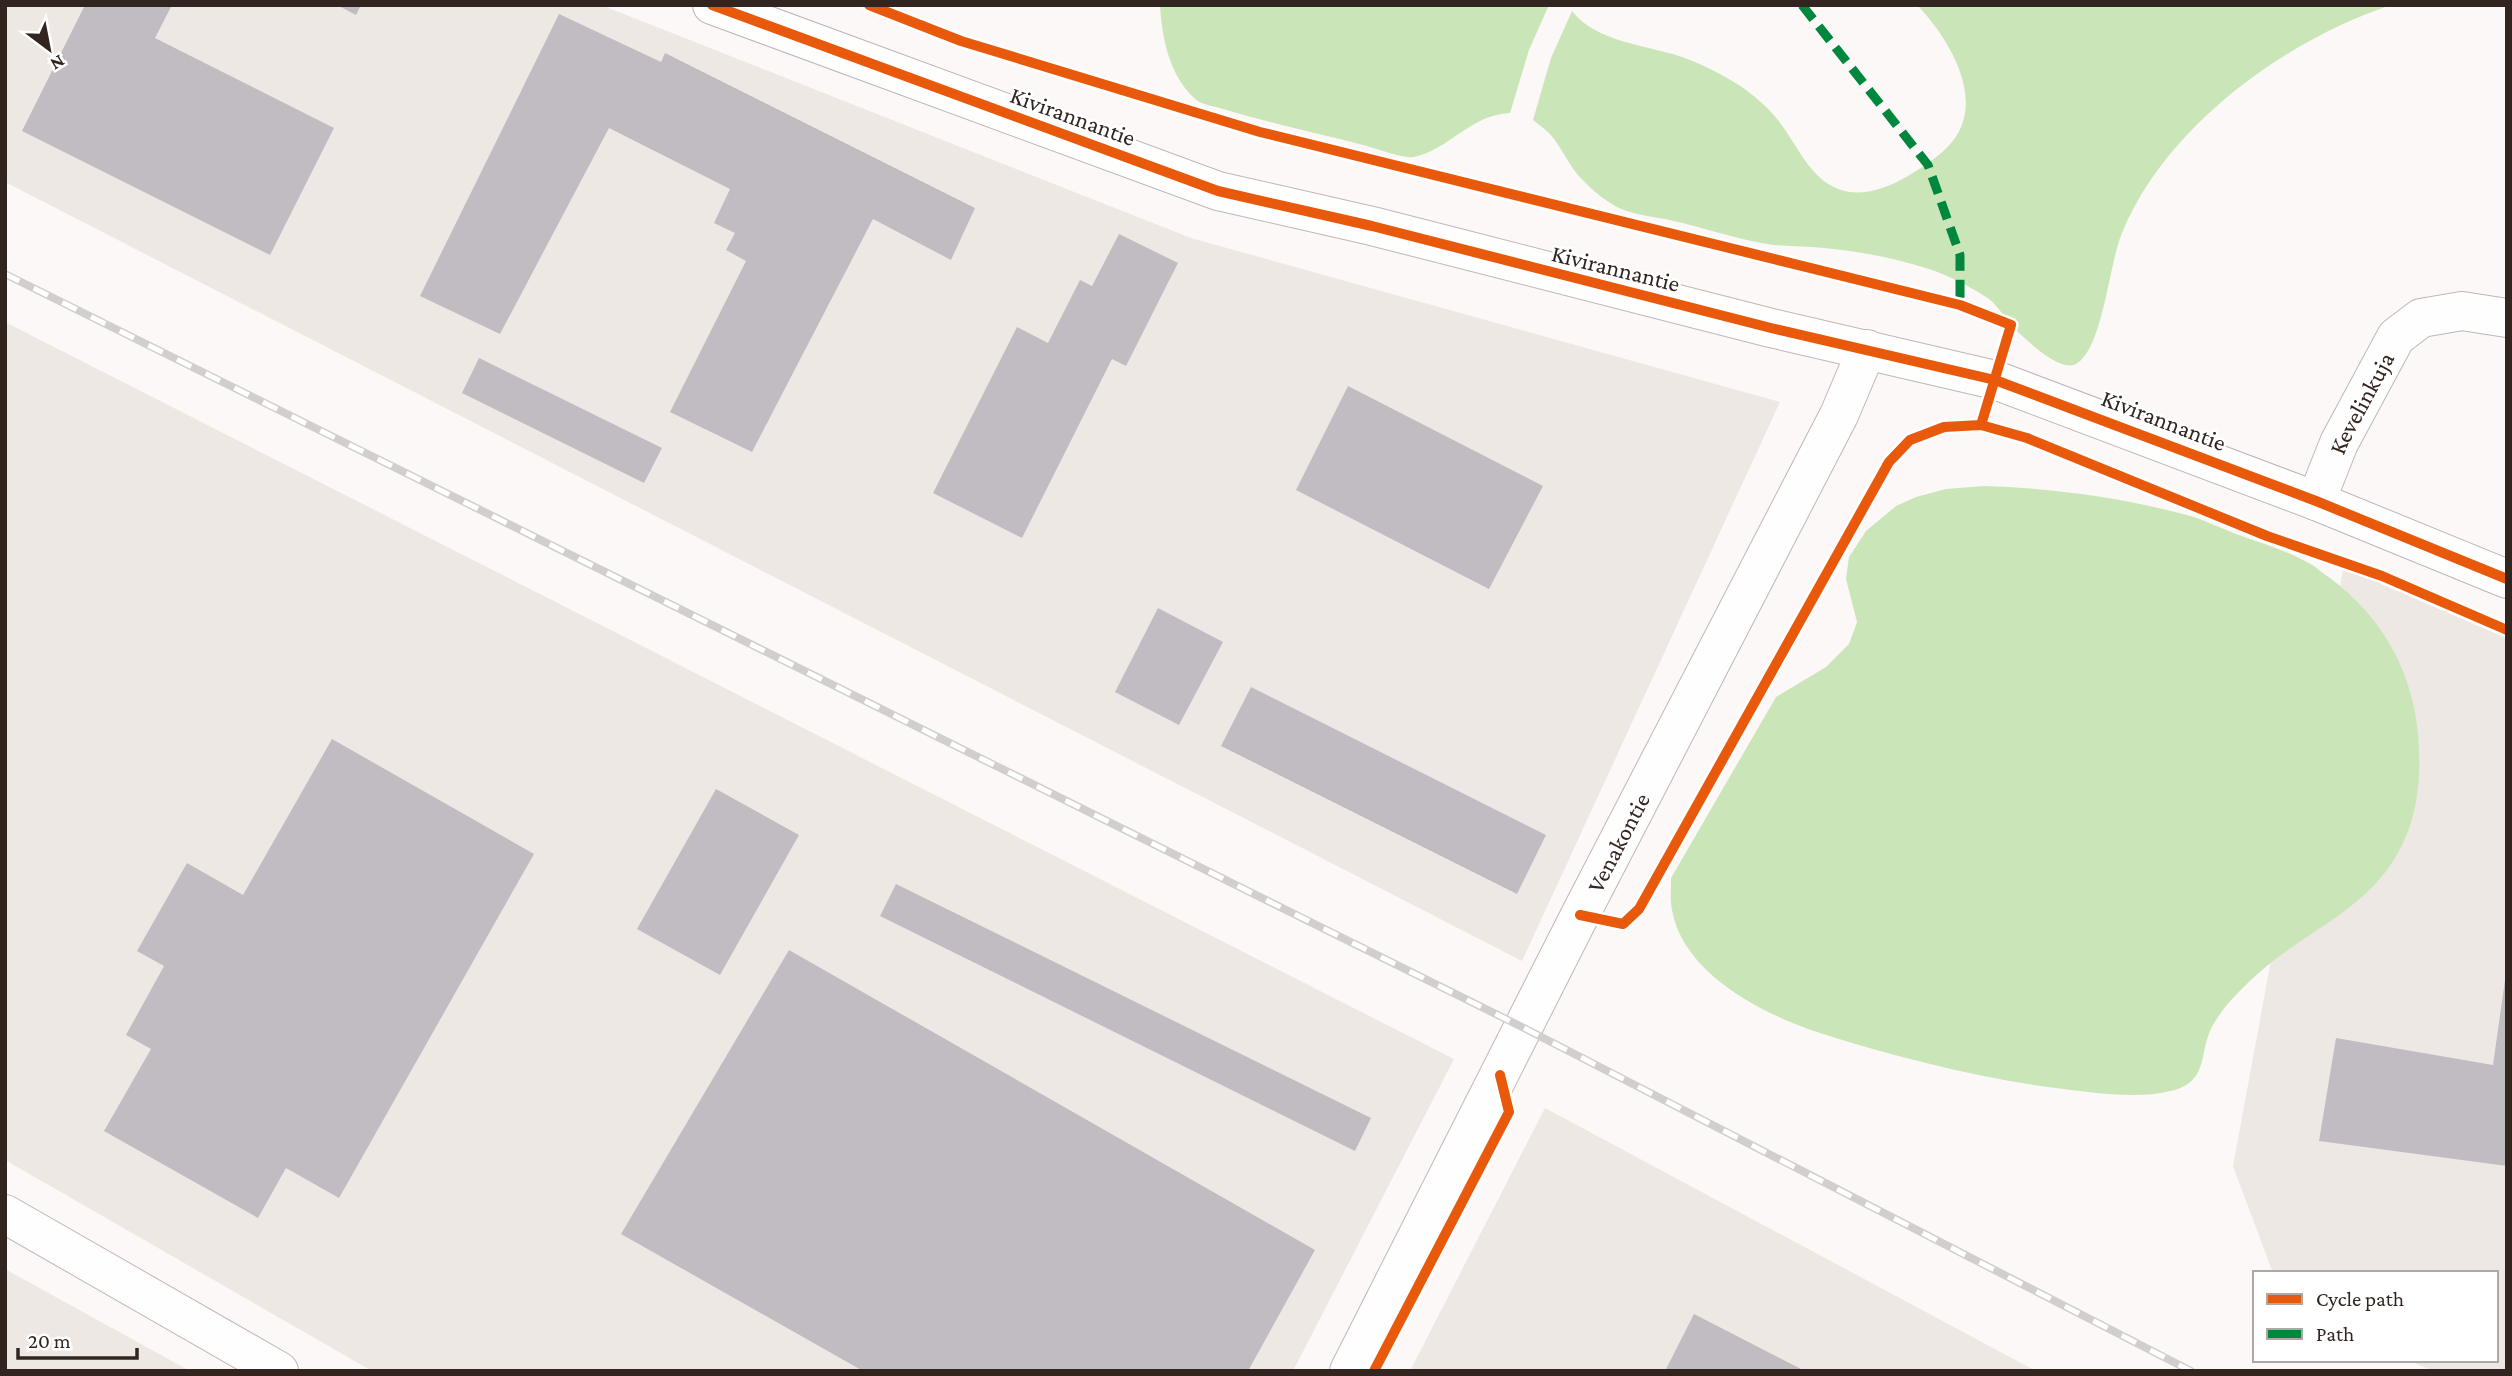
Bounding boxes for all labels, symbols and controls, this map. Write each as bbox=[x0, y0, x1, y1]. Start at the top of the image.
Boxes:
north arrow bbox=[14, 14, 84, 84]
text: N bbox=[47, 51, 69, 75]
street label: Kivirannantie bbox=[1007, 81, 1139, 151]
street label: Kivirannantie bbox=[1549, 239, 1683, 297]
street label: Kevelinkuja bbox=[2323, 347, 2399, 458]
street label: Kivirannantie bbox=[2098, 384, 2230, 456]
street label: Venakontie bbox=[1581, 788, 1654, 897]
legend bbox=[2253, 1271, 2498, 1362]
text: Cycle path bbox=[2316, 1287, 2404, 1311]
scale bar bbox=[18, 1316, 136, 1360]
text: Path bbox=[2316, 1322, 2354, 1346]
text: 20 m bbox=[28, 1329, 71, 1353]

